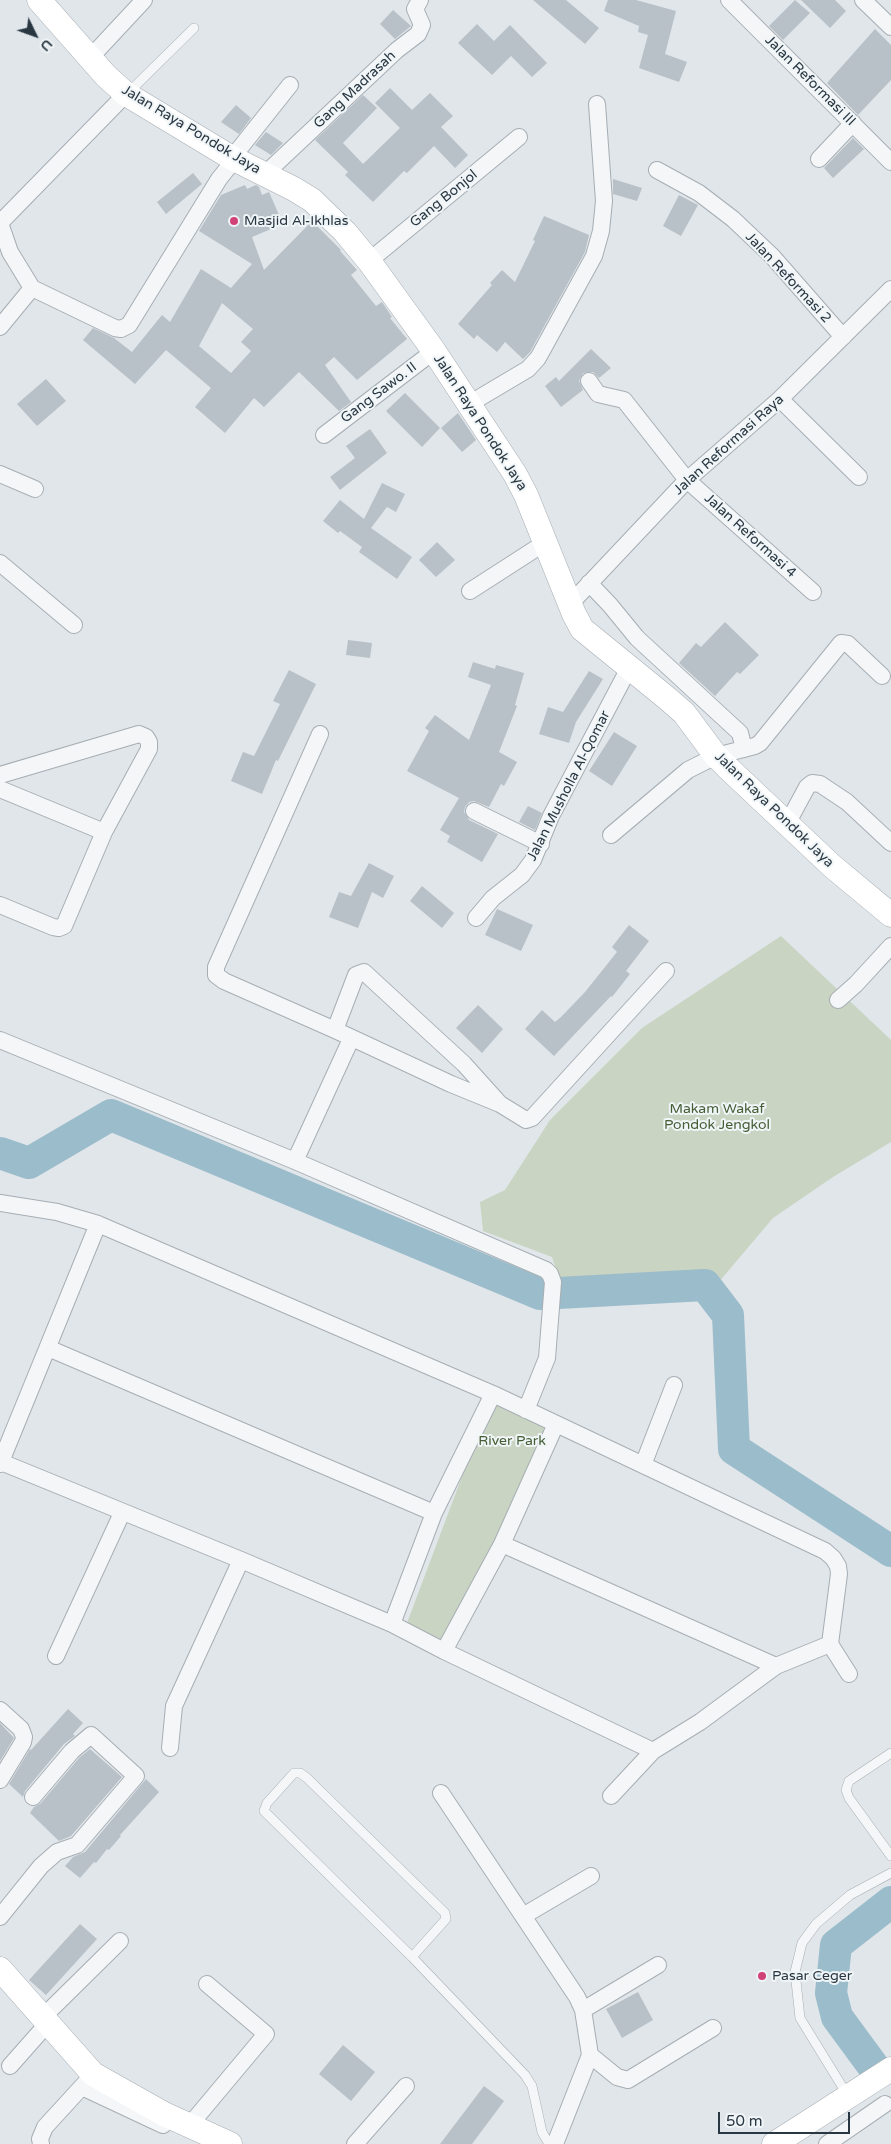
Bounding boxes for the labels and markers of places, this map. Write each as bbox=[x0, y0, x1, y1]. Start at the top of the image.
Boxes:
place label: Masjid Al-Ikhlas bbox=[244, 213, 348, 229]
marker: Masjid Al-Ikhlas bbox=[228, 215, 240, 227]
place label: Pasar Ceger bbox=[772, 1968, 852, 1984]
marker: Pasar Ceger bbox=[756, 1970, 768, 1982]

